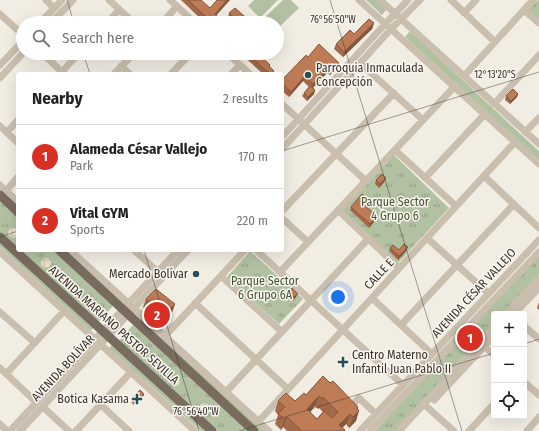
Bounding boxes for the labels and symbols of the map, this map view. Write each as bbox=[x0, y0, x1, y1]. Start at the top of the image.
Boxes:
text: 76°56'50"W bbox=[310, 14, 356, 26]
place label: Parroquia Inmaculada Concepción bbox=[316, 61, 424, 89]
text: 12°13'20"S bbox=[474, 69, 516, 81]
marker: Parroquia Inmaculada Concepción bbox=[303, 70, 313, 80]
park label: Parque Sector 4 Grupo 6 bbox=[361, 195, 430, 223]
street label: AVENIDA CÉSAR VALLEJO bbox=[428, 245, 519, 340]
street label: CALLE E bbox=[361, 255, 397, 292]
street label: AVENIDA MARIANO PASTOR SEVILLA bbox=[46, 263, 182, 388]
place label: Mercado Bolívar bbox=[109, 267, 189, 281]
marker: Mercado Bolívar bbox=[191, 269, 201, 279]
park label: Parque Sector 6 Grupo 6A bbox=[231, 274, 300, 302]
your location bbox=[328, 287, 348, 307]
pin: 2 bbox=[144, 300, 170, 330]
pin: 1 bbox=[457, 323, 483, 353]
street label: AVENIDA BOLÍVAR bbox=[28, 331, 98, 404]
place label: Centro Materno Infantil Juan Pablo II bbox=[352, 348, 451, 376]
marker: Centro Materno Infantil Juan Pablo II bbox=[337, 356, 349, 368]
place label: Botica Kasama bbox=[57, 392, 129, 406]
marker: Botica Kasama bbox=[132, 394, 142, 404]
text: 76°56'40"W bbox=[173, 406, 219, 418]

